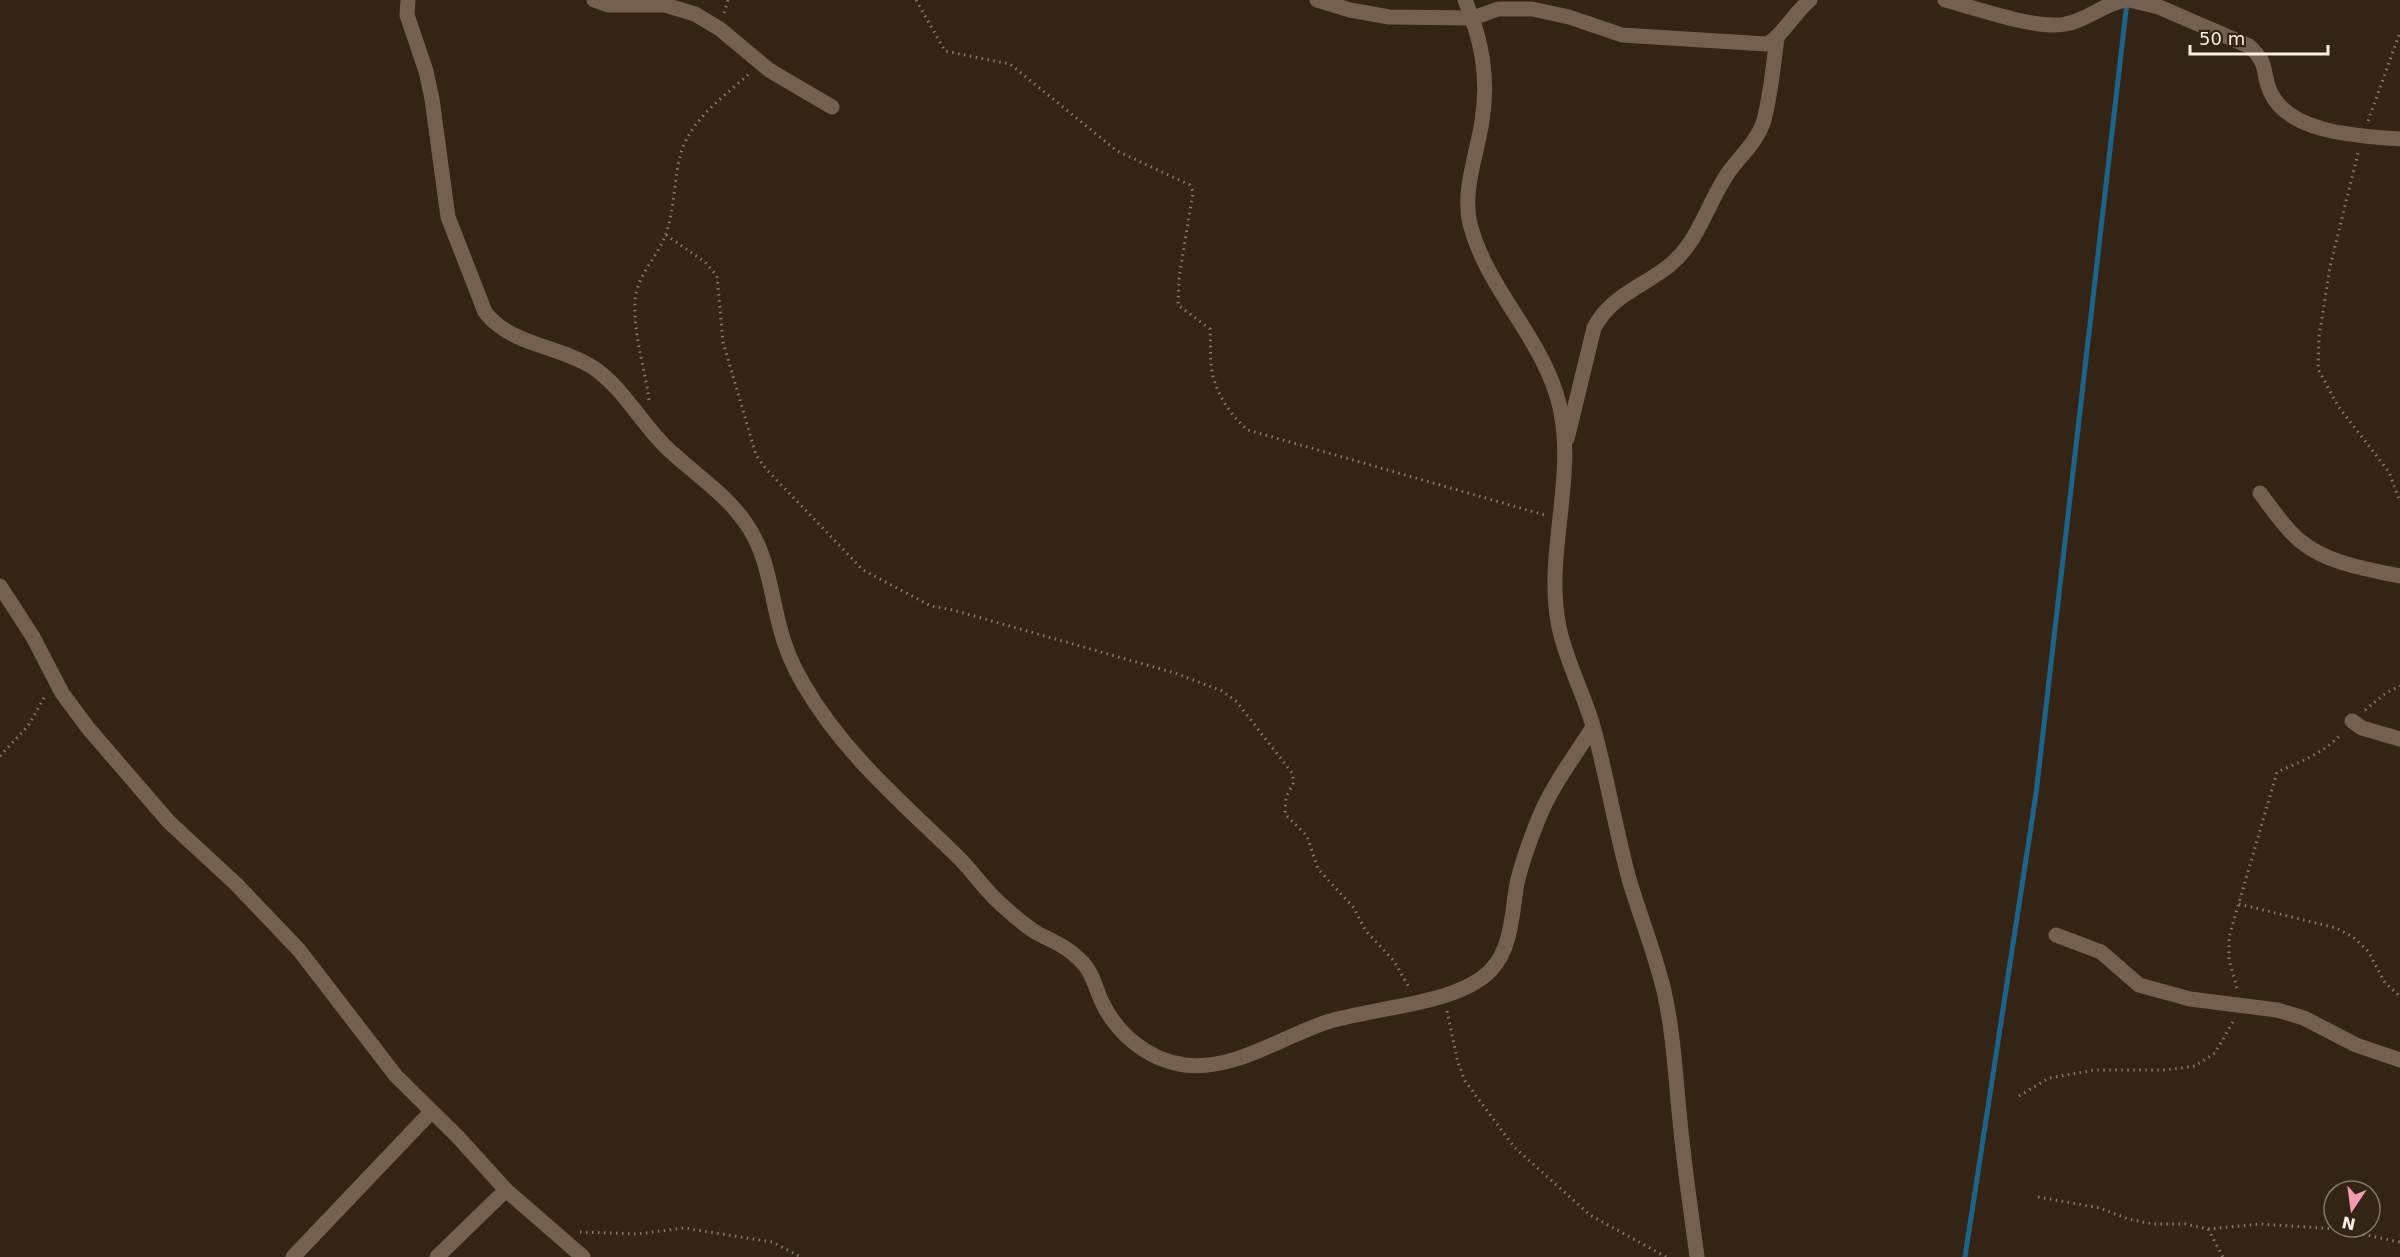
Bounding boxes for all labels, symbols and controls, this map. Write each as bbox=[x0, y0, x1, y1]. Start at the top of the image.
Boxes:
scale bar bbox=[2190, 18, 2328, 56]
text: 50 m bbox=[2199, 28, 2245, 49]
north arrow bbox=[2322, 1179, 2382, 1239]
text: N bbox=[2340, 1212, 2357, 1234]

